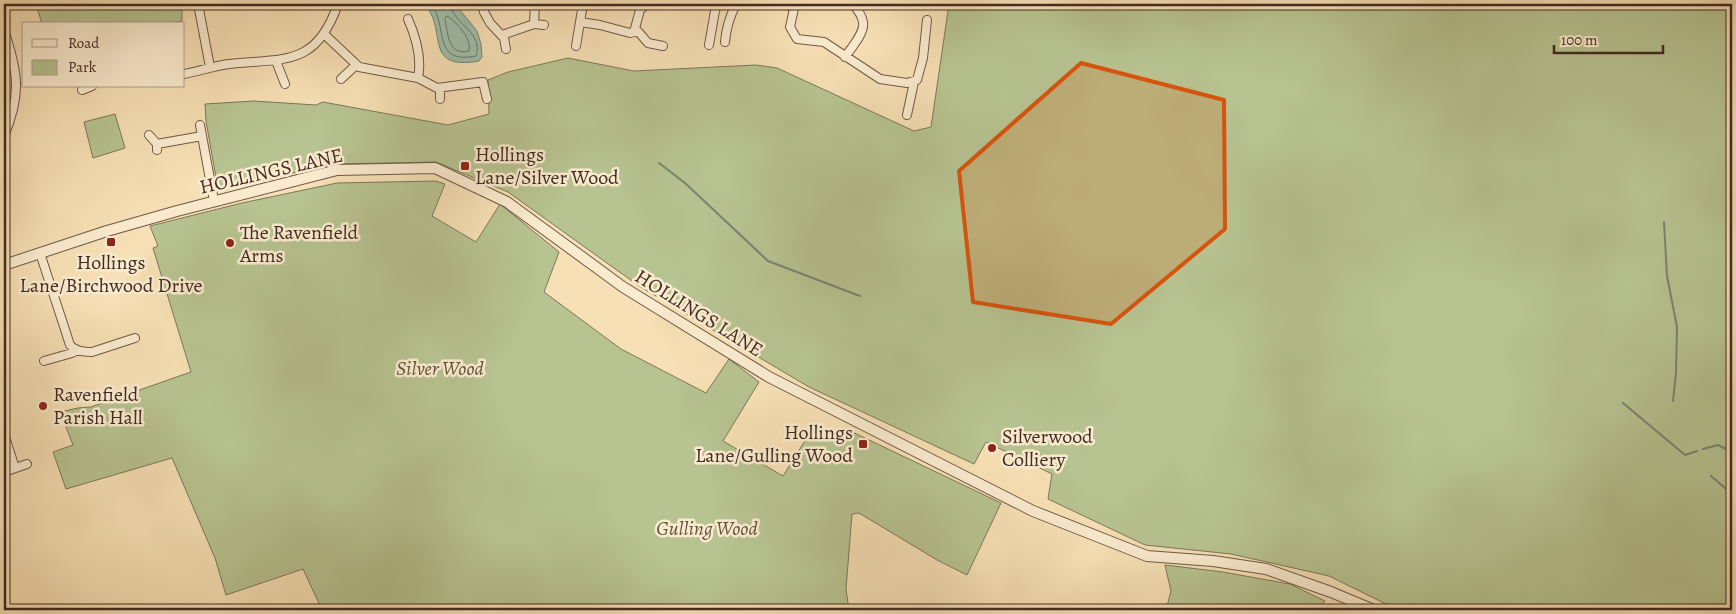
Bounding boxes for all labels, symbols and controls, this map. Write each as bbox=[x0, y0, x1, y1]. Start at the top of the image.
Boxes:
legend bbox=[22, 22, 185, 88]
scale bar bbox=[1554, 22, 1662, 54]
text: 100 m bbox=[1561, 30, 1598, 50]
text: Road bbox=[68, 33, 100, 53]
text: Park bbox=[68, 57, 97, 77]
street label: HOLLINGS LANE bbox=[197, 141, 345, 201]
place label: Hollings Lane/Silver Wood bbox=[475, 141, 619, 191]
marker: Hollings Lane/Silver Wood bbox=[459, 160, 471, 172]
place label: The Ravenfield Arms bbox=[239, 219, 359, 269]
marker: Hollings Lane/Birchwood Drive bbox=[105, 236, 117, 248]
marker: The Ravenfield Arms bbox=[224, 237, 236, 249]
place label: Hollings Lane/Birchwood Drive bbox=[20, 249, 202, 299]
street label: HOLLINGS LANE bbox=[630, 263, 768, 363]
park label: Silver Wood bbox=[396, 355, 485, 382]
place label: Ravenfield Parish Hall bbox=[53, 381, 143, 431]
marker: Ravenfield Parish Hall bbox=[37, 400, 49, 412]
place label: Hollings Lane/Gulling Wood bbox=[695, 419, 853, 469]
place label: Silverwood Colliery bbox=[1002, 423, 1093, 473]
marker: Hollings Lane/Gulling Wood bbox=[857, 438, 869, 450]
marker: Silverwood Colliery bbox=[986, 442, 998, 454]
park label: Gulling Wood bbox=[656, 515, 758, 542]

